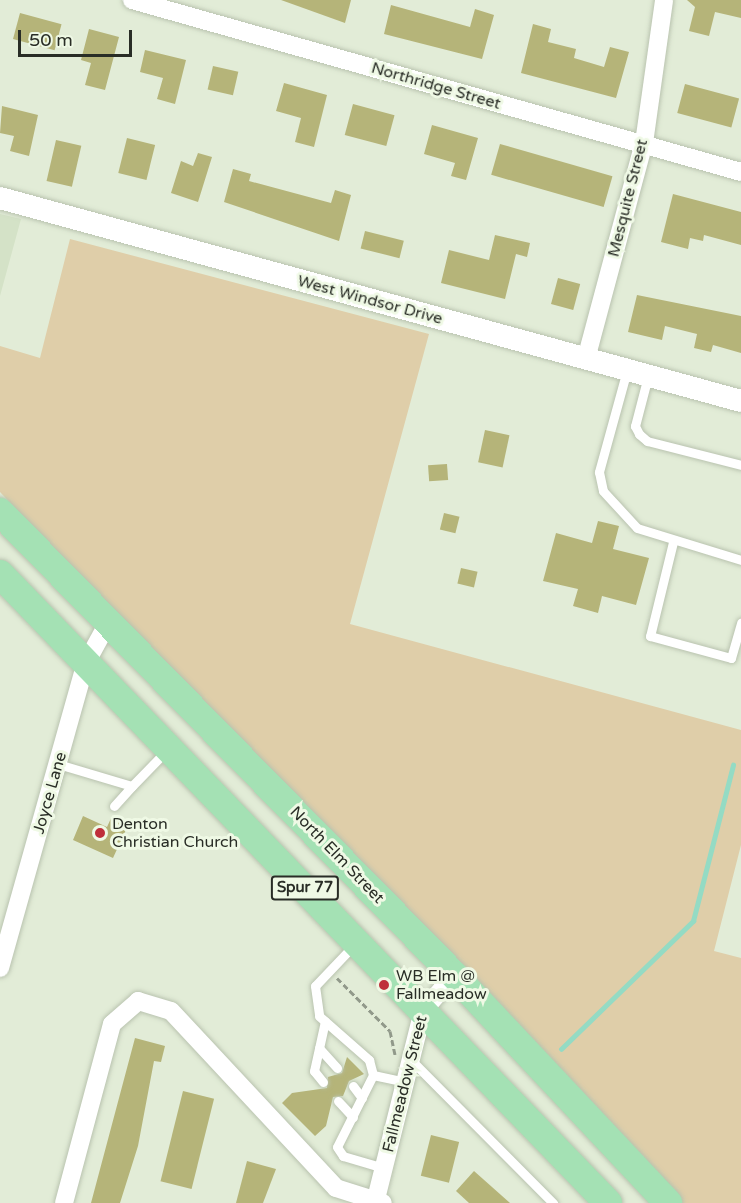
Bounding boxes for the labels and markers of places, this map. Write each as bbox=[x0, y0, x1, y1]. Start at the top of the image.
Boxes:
place label: Denton Christian Church bbox=[112, 814, 238, 852]
marker: Denton Christian Church bbox=[93, 826, 107, 840]
place label: WB Elm @ Fallmeadow bbox=[396, 966, 487, 1004]
marker: WB Elm @ Fallmeadow bbox=[377, 978, 391, 992]

